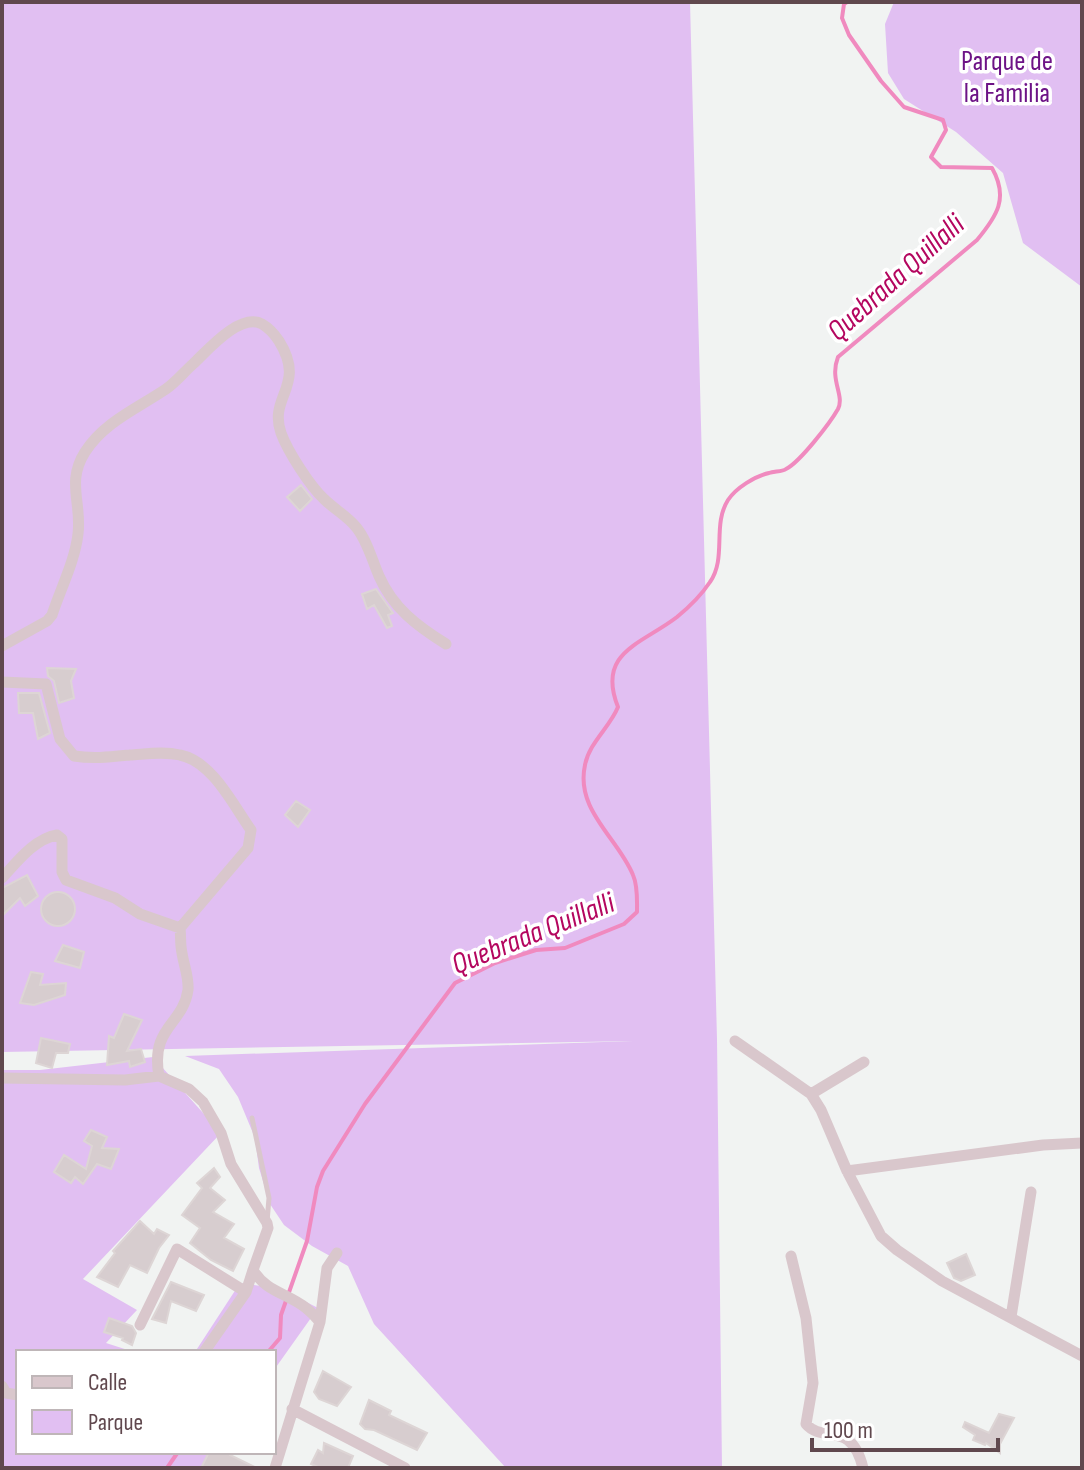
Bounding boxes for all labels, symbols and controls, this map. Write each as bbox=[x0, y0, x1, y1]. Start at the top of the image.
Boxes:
park label: Parque de la Familia bbox=[961, 45, 1053, 110]
water label: Quebrada Quillalli bbox=[820, 206, 973, 349]
water label: Quebrada Quillalli bbox=[446, 884, 621, 983]
legend bbox=[16, 1350, 276, 1454]
text: Calle bbox=[88, 1368, 127, 1397]
scale bar bbox=[812, 1402, 998, 1452]
text: Parque bbox=[88, 1408, 143, 1437]
text: 100 m bbox=[824, 1416, 873, 1445]

